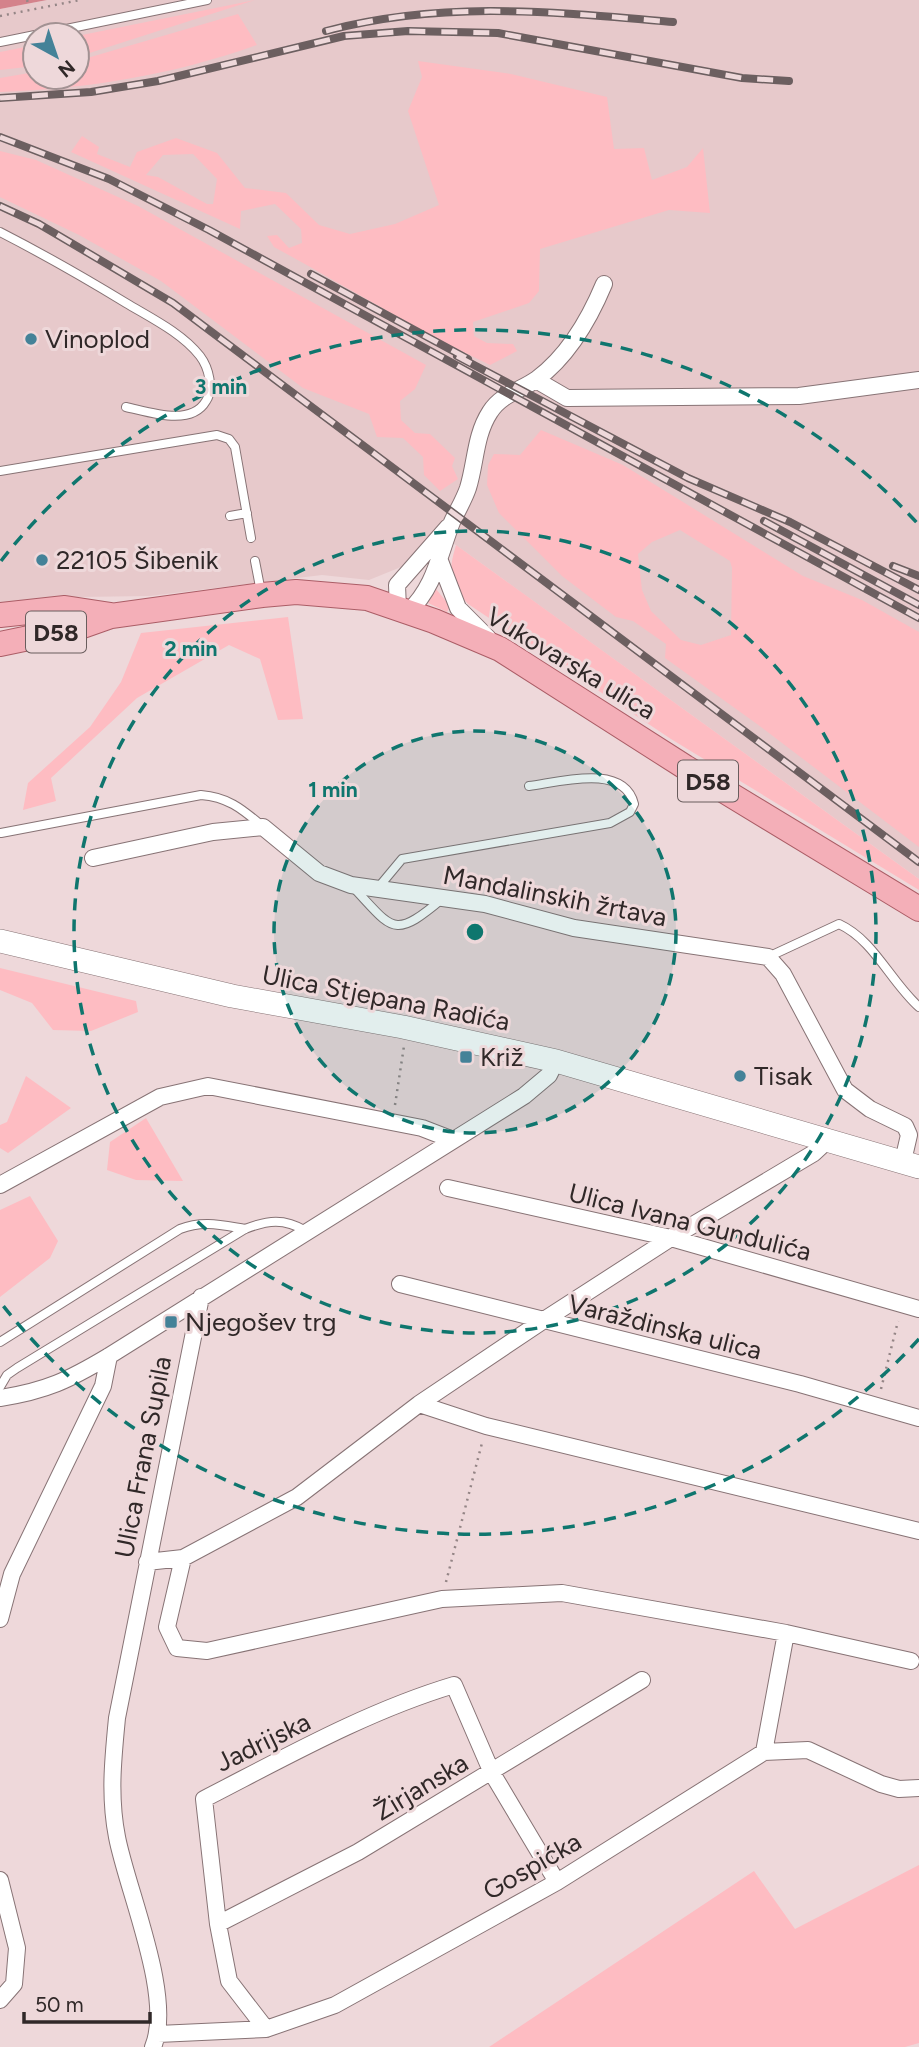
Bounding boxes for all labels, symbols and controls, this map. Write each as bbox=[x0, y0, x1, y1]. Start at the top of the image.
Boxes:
north arrow bbox=[21, 21, 91, 91]
text: N bbox=[54, 55, 80, 82]
place label: Vinoplod bbox=[45, 323, 150, 355]
marker: Vinoplod bbox=[23, 331, 39, 347]
text: 3 min bbox=[195, 374, 247, 399]
place label: 22105 Šibenik bbox=[56, 544, 219, 576]
marker: 22105 Šibenik bbox=[34, 552, 50, 568]
street label: Vukovarska ulica bbox=[480, 600, 662, 726]
road number: D58 bbox=[26, 612, 86, 652]
text: 2 min bbox=[165, 636, 217, 661]
road number: D58 bbox=[678, 760, 738, 802]
text: 1 min bbox=[308, 777, 358, 802]
street label: Mandalinskih žrtava bbox=[440, 859, 670, 933]
centre of rings bbox=[463, 920, 487, 944]
street label: Ulica Stjepana Radića bbox=[259, 958, 513, 1038]
place label: Križ bbox=[480, 1041, 523, 1073]
marker: Križ bbox=[458, 1049, 474, 1065]
place label: Tisak bbox=[754, 1060, 813, 1092]
marker: Tisak bbox=[732, 1068, 748, 1084]
street label: Ulica Ivana Gundulića bbox=[565, 1176, 815, 1268]
street label: Varaždinska ulica bbox=[565, 1287, 765, 1367]
place label: Njegošev trg bbox=[185, 1306, 337, 1338]
marker: Njegošev trg bbox=[163, 1314, 179, 1330]
street label: Ulica Frana Supila bbox=[108, 1353, 178, 1561]
street label: Jadrijska bbox=[210, 1705, 316, 1779]
street label: Žirjanska bbox=[368, 1747, 474, 1827]
street label: Gospićka bbox=[477, 1825, 587, 1907]
scale bar bbox=[24, 1980, 150, 2024]
text: 50 m bbox=[35, 1992, 84, 2017]

